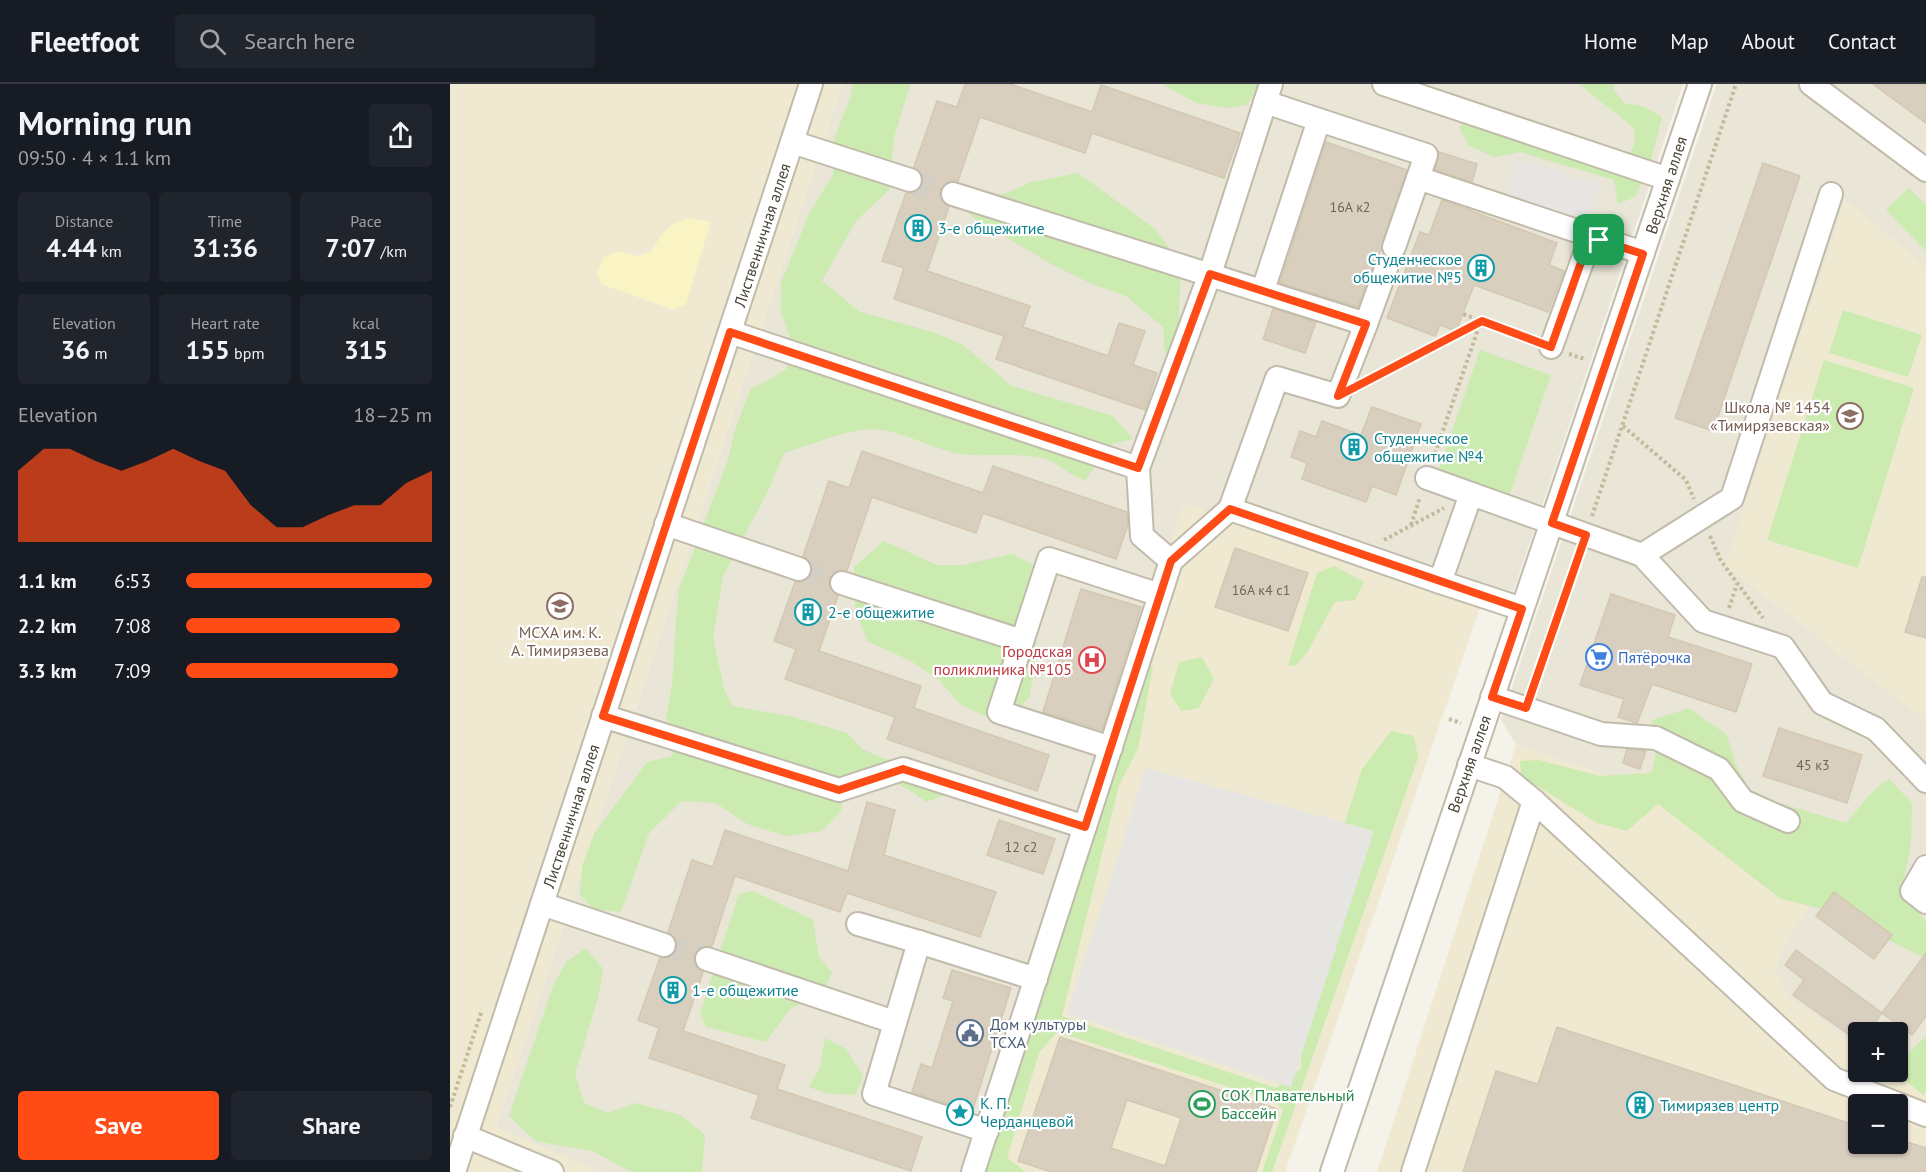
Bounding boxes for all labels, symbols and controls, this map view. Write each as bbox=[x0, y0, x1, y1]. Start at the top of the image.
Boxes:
search box bbox=[175, 14, 595, 68]
text: Fleetfoot bbox=[30, 23, 139, 60]
icon: search bbox=[196, 25, 229, 58]
text: Search here bbox=[244, 27, 355, 55]
text: Home bbox=[1584, 28, 1637, 55]
text: Map bbox=[1670, 28, 1709, 55]
text: About bbox=[1742, 28, 1795, 55]
text: Contact bbox=[1828, 28, 1896, 55]
text: Morning run bbox=[18, 101, 192, 144]
button: share bbox=[369, 104, 432, 167]
street label: Верхняя аллея bbox=[1641, 133, 1691, 237]
text: 09:50 · 4 × 1.1 km bbox=[18, 145, 171, 171]
street label: Лиственничная аллея bbox=[729, 160, 795, 310]
house number: 16А к2 bbox=[1330, 198, 1370, 216]
text: Distance bbox=[55, 211, 113, 231]
text: Time bbox=[208, 211, 242, 231]
text: Pace bbox=[350, 211, 382, 231]
building icon: 3-е общежитие bbox=[903, 213, 933, 243]
pin bbox=[1573, 214, 1624, 265]
place label: 3-е общежитие bbox=[938, 218, 1045, 238]
icon: arrive bbox=[1582, 223, 1615, 256]
text: 4.44 bbox=[46, 231, 97, 264]
text: 31:36 bbox=[192, 231, 258, 264]
text: 7:07 bbox=[325, 231, 376, 264]
text: km bbox=[97, 241, 122, 261]
text: /km bbox=[376, 241, 407, 261]
place label: Студенческое общежитие №5 bbox=[1353, 249, 1462, 287]
building icon: Студенческое общежитие №5 bbox=[1466, 253, 1496, 283]
text: Elevation bbox=[52, 313, 116, 333]
text: Heart rate bbox=[190, 313, 260, 333]
text: kcal bbox=[352, 313, 380, 333]
text: 36 bbox=[61, 333, 90, 366]
text: 155 bbox=[186, 333, 230, 366]
text: 315 bbox=[344, 333, 388, 366]
text: m bbox=[90, 343, 107, 363]
text: bpm bbox=[230, 343, 264, 363]
place label: Школа № 1454 «Тимирязевская» bbox=[1710, 397, 1830, 435]
school or university icon: Школа № 1454 «Тимирязевская» bbox=[1835, 401, 1865, 431]
text: Elevation bbox=[18, 402, 98, 428]
text: 18–25 m bbox=[354, 402, 432, 428]
place label: Студенческое общежитие №4 bbox=[1374, 428, 1483, 466]
building icon: Студенческое общежитие №4 bbox=[1339, 432, 1369, 462]
text: 1.1 km bbox=[18, 568, 77, 594]
text: 6:53 bbox=[114, 568, 151, 594]
house number: 16А к4 с1 bbox=[1232, 581, 1290, 599]
school or university icon: МСХА им. К. А. Тимирязева bbox=[545, 591, 575, 621]
building icon: 2-е общежитие bbox=[793, 597, 823, 627]
place label: 2-е общежитие bbox=[828, 602, 935, 622]
text: 2.2 km bbox=[18, 613, 77, 639]
text: 7:08 bbox=[114, 613, 151, 639]
place label: МСХА им. К. А. Тимирязева bbox=[511, 622, 609, 660]
place label: Городская поликлиника №105 bbox=[934, 641, 1072, 679]
supermarket icon: Пятёрочка bbox=[1584, 642, 1614, 672]
hospital icon: Городская поликлиника №105 bbox=[1077, 645, 1107, 675]
place label: Пятёрочка bbox=[1618, 647, 1691, 667]
text: 3.3 km bbox=[18, 658, 77, 684]
text: 7:09 bbox=[114, 658, 151, 684]
street label: Верхняя аллея bbox=[1443, 713, 1495, 815]
street label: Лиственничная аллея bbox=[538, 741, 604, 891]
house number: 45 к3 bbox=[1796, 756, 1830, 774]
house number: 12 с2 bbox=[1005, 838, 1037, 856]
building icon: 1-е общежитие bbox=[658, 975, 688, 1005]
place label: 1-е общежитие bbox=[692, 980, 799, 1000]
place label: Дом культуры ТСХА bbox=[990, 1014, 1086, 1052]
public building icon: Дом культуры ТСХА bbox=[955, 1018, 985, 1048]
map controls bbox=[1848, 1022, 1908, 1154]
button: + bbox=[1848, 1022, 1908, 1082]
place label: СОК Плавательный Бассейн bbox=[1221, 1085, 1354, 1123]
sports icon: СОК Плавательный Бассейн bbox=[1187, 1089, 1217, 1119]
building icon: Тимирязев центр bbox=[1625, 1090, 1655, 1120]
button: Save bbox=[18, 1091, 219, 1160]
button: Share bbox=[231, 1091, 432, 1160]
place label: К. П. Черданцевой bbox=[980, 1093, 1074, 1131]
button: − bbox=[1848, 1094, 1908, 1154]
place label: Тимирязев центр bbox=[1660, 1095, 1779, 1115]
place icon: К. П. Черданцевой bbox=[945, 1097, 975, 1127]

